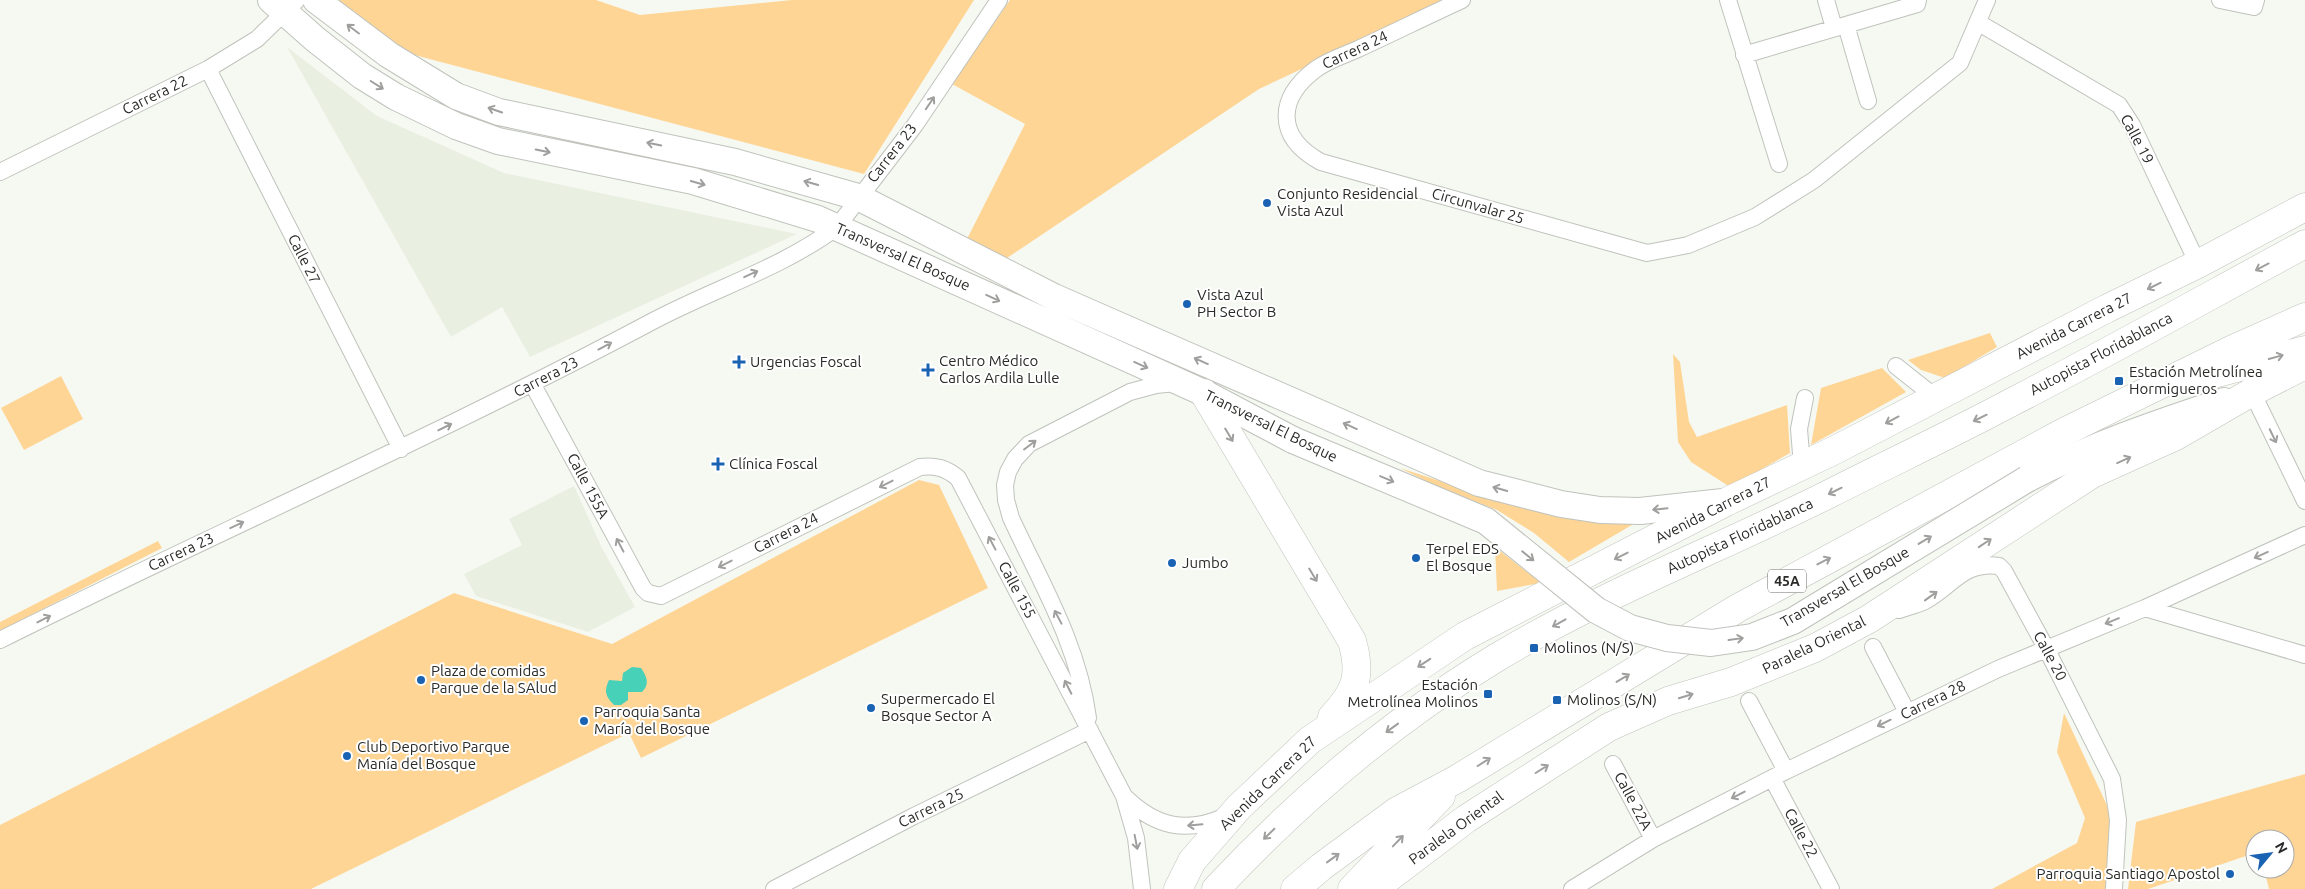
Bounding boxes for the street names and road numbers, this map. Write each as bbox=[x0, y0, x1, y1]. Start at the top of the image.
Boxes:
street label: Carrera 24 bbox=[1319, 27, 1390, 72]
street label: Carrera 22 bbox=[119, 72, 190, 118]
street label: Calle 19 bbox=[2117, 111, 2157, 166]
street label: Carrera 23 bbox=[863, 120, 920, 186]
street label: Circunvalar 25 bbox=[1430, 184, 1526, 227]
street label: Transversal El Bosque bbox=[833, 219, 973, 294]
street label: Calle 27 bbox=[285, 231, 324, 286]
street label: Avenida Carrera 27 bbox=[2013, 289, 2134, 362]
street label: Autopista Floridablanca bbox=[2027, 309, 2175, 398]
street label: Carrera 23 bbox=[511, 353, 581, 400]
street label: Transversal El Bosque bbox=[1202, 386, 1340, 465]
street label: Calle 155A bbox=[564, 450, 613, 522]
street label: Avenida Carrera 27 bbox=[1652, 473, 1773, 546]
street label: Autopista Floridablanca bbox=[1664, 494, 1815, 577]
street label: Carrera 24 bbox=[751, 509, 821, 556]
street label: Carrera 23 bbox=[145, 529, 216, 574]
street label: Transversal El Bosque bbox=[1778, 543, 1912, 630]
street label: Calle 155 bbox=[995, 558, 1039, 621]
road number: 45A bbox=[1768, 570, 1806, 592]
street label: Paralela Oriental bbox=[1759, 612, 1868, 677]
street label: Calle 20 bbox=[2030, 628, 2070, 683]
street label: Carrera 28 bbox=[1897, 677, 1968, 723]
street label: Avenida Carrera 27 bbox=[1216, 732, 1319, 833]
street label: Calle 22A bbox=[1611, 769, 1656, 833]
street label: Carrera 25 bbox=[895, 785, 966, 831]
street label: Paralela Oriental bbox=[1405, 788, 1506, 868]
street label: Calle 22 bbox=[1781, 805, 1821, 860]

